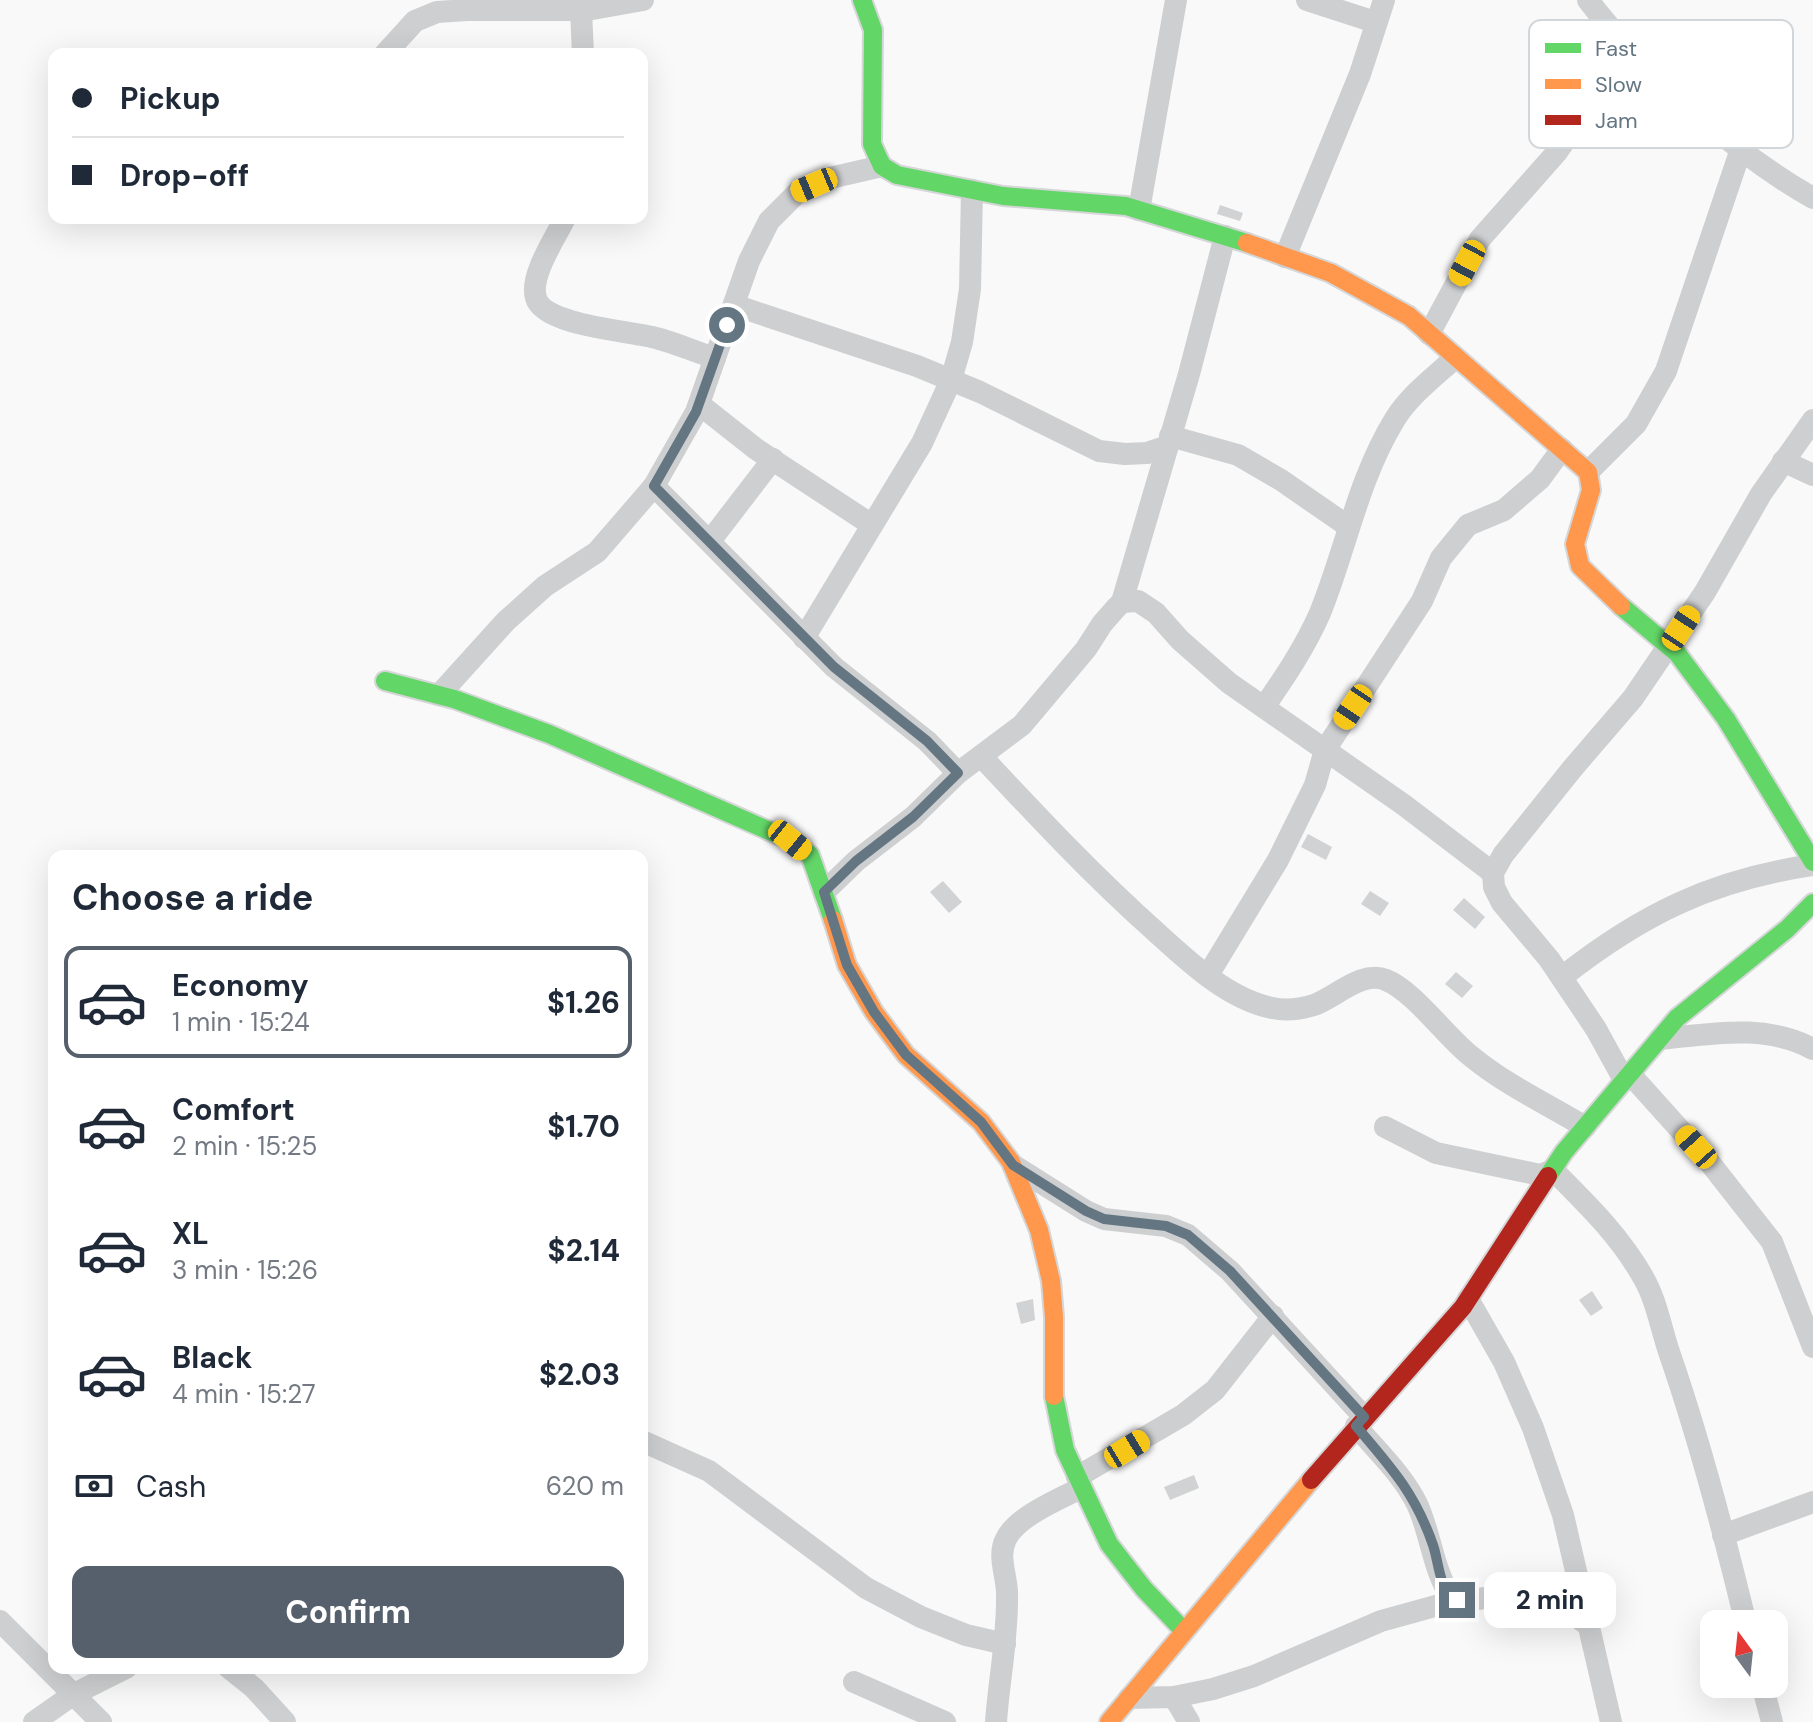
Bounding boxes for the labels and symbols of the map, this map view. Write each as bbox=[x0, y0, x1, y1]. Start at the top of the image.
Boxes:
legend bbox=[1529, 20, 1793, 148]
text: Fast bbox=[1595, 34, 1637, 63]
text: Slow bbox=[1595, 70, 1642, 99]
text: Jam bbox=[1595, 106, 1638, 135]
car bbox=[787, 165, 841, 205]
car bbox=[1445, 236, 1489, 290]
route start bbox=[709, 307, 745, 343]
car bbox=[1658, 601, 1704, 655]
car bbox=[1330, 680, 1376, 734]
car bbox=[764, 816, 816, 864]
car bbox=[1671, 1121, 1721, 1173]
car bbox=[1100, 1426, 1154, 1472]
callout: 2 min bbox=[1485, 1572, 1617, 1628]
route end bbox=[1439, 1582, 1475, 1618]
north arrow bbox=[1700, 1610, 1788, 1698]

